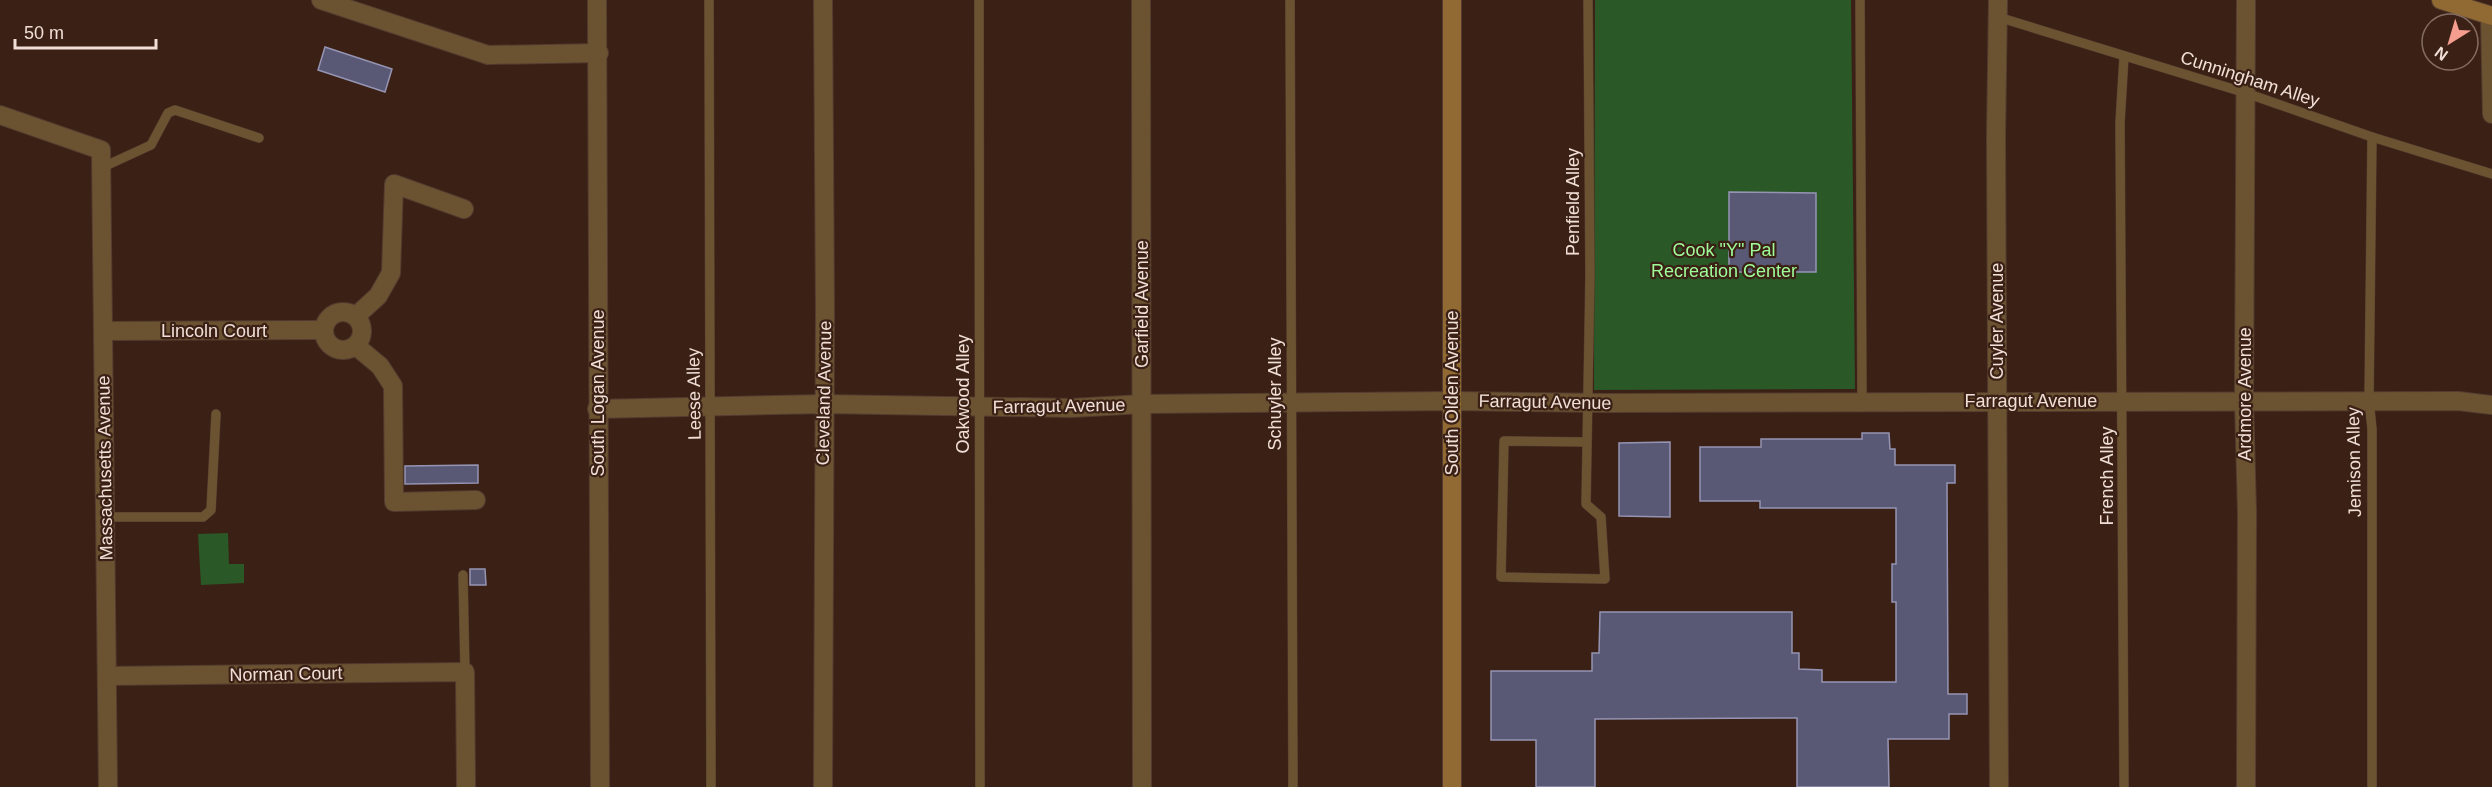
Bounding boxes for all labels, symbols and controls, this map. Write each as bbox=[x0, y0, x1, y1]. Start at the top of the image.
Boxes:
scale bar bbox=[15, 12, 156, 50]
north arrow bbox=[2420, 12, 2480, 72]
text: 50 m bbox=[24, 23, 64, 43]
text: N bbox=[2432, 43, 2451, 64]
street label: Cunningham Alley bbox=[2178, 47, 2322, 111]
street label: Penfield Alley bbox=[1563, 148, 1583, 256]
street label: Garfield Avenue bbox=[1132, 240, 1152, 368]
park label: Cook "Y" Pal Recreation Center bbox=[1651, 240, 1797, 281]
street label: Cuyler Avenue bbox=[1987, 263, 2007, 379]
street label: South Logan Avenue bbox=[588, 310, 608, 476]
street label: South Olden Avenue bbox=[1442, 311, 1462, 475]
street label: Cleveland Avenue bbox=[813, 320, 835, 466]
street label: Lincoln Court bbox=[161, 321, 267, 341]
street label: Ardmore Avenue bbox=[2235, 327, 2255, 461]
street label: Oakwood Alley bbox=[953, 334, 973, 454]
street label: Schuyler Alley bbox=[1265, 337, 1285, 451]
street label: Leese Alley bbox=[683, 348, 705, 440]
street label: Massachusetts Avenue bbox=[93, 375, 117, 561]
street label: Farragut Avenue bbox=[1478, 391, 1612, 413]
street label: Farragut Avenue bbox=[1965, 391, 2097, 411]
street label: Farragut Avenue bbox=[992, 395, 1126, 417]
street label: Jemison Alley bbox=[2343, 407, 2365, 517]
street label: French Alley bbox=[2097, 426, 2117, 526]
street label: Norman Court bbox=[229, 663, 343, 685]

